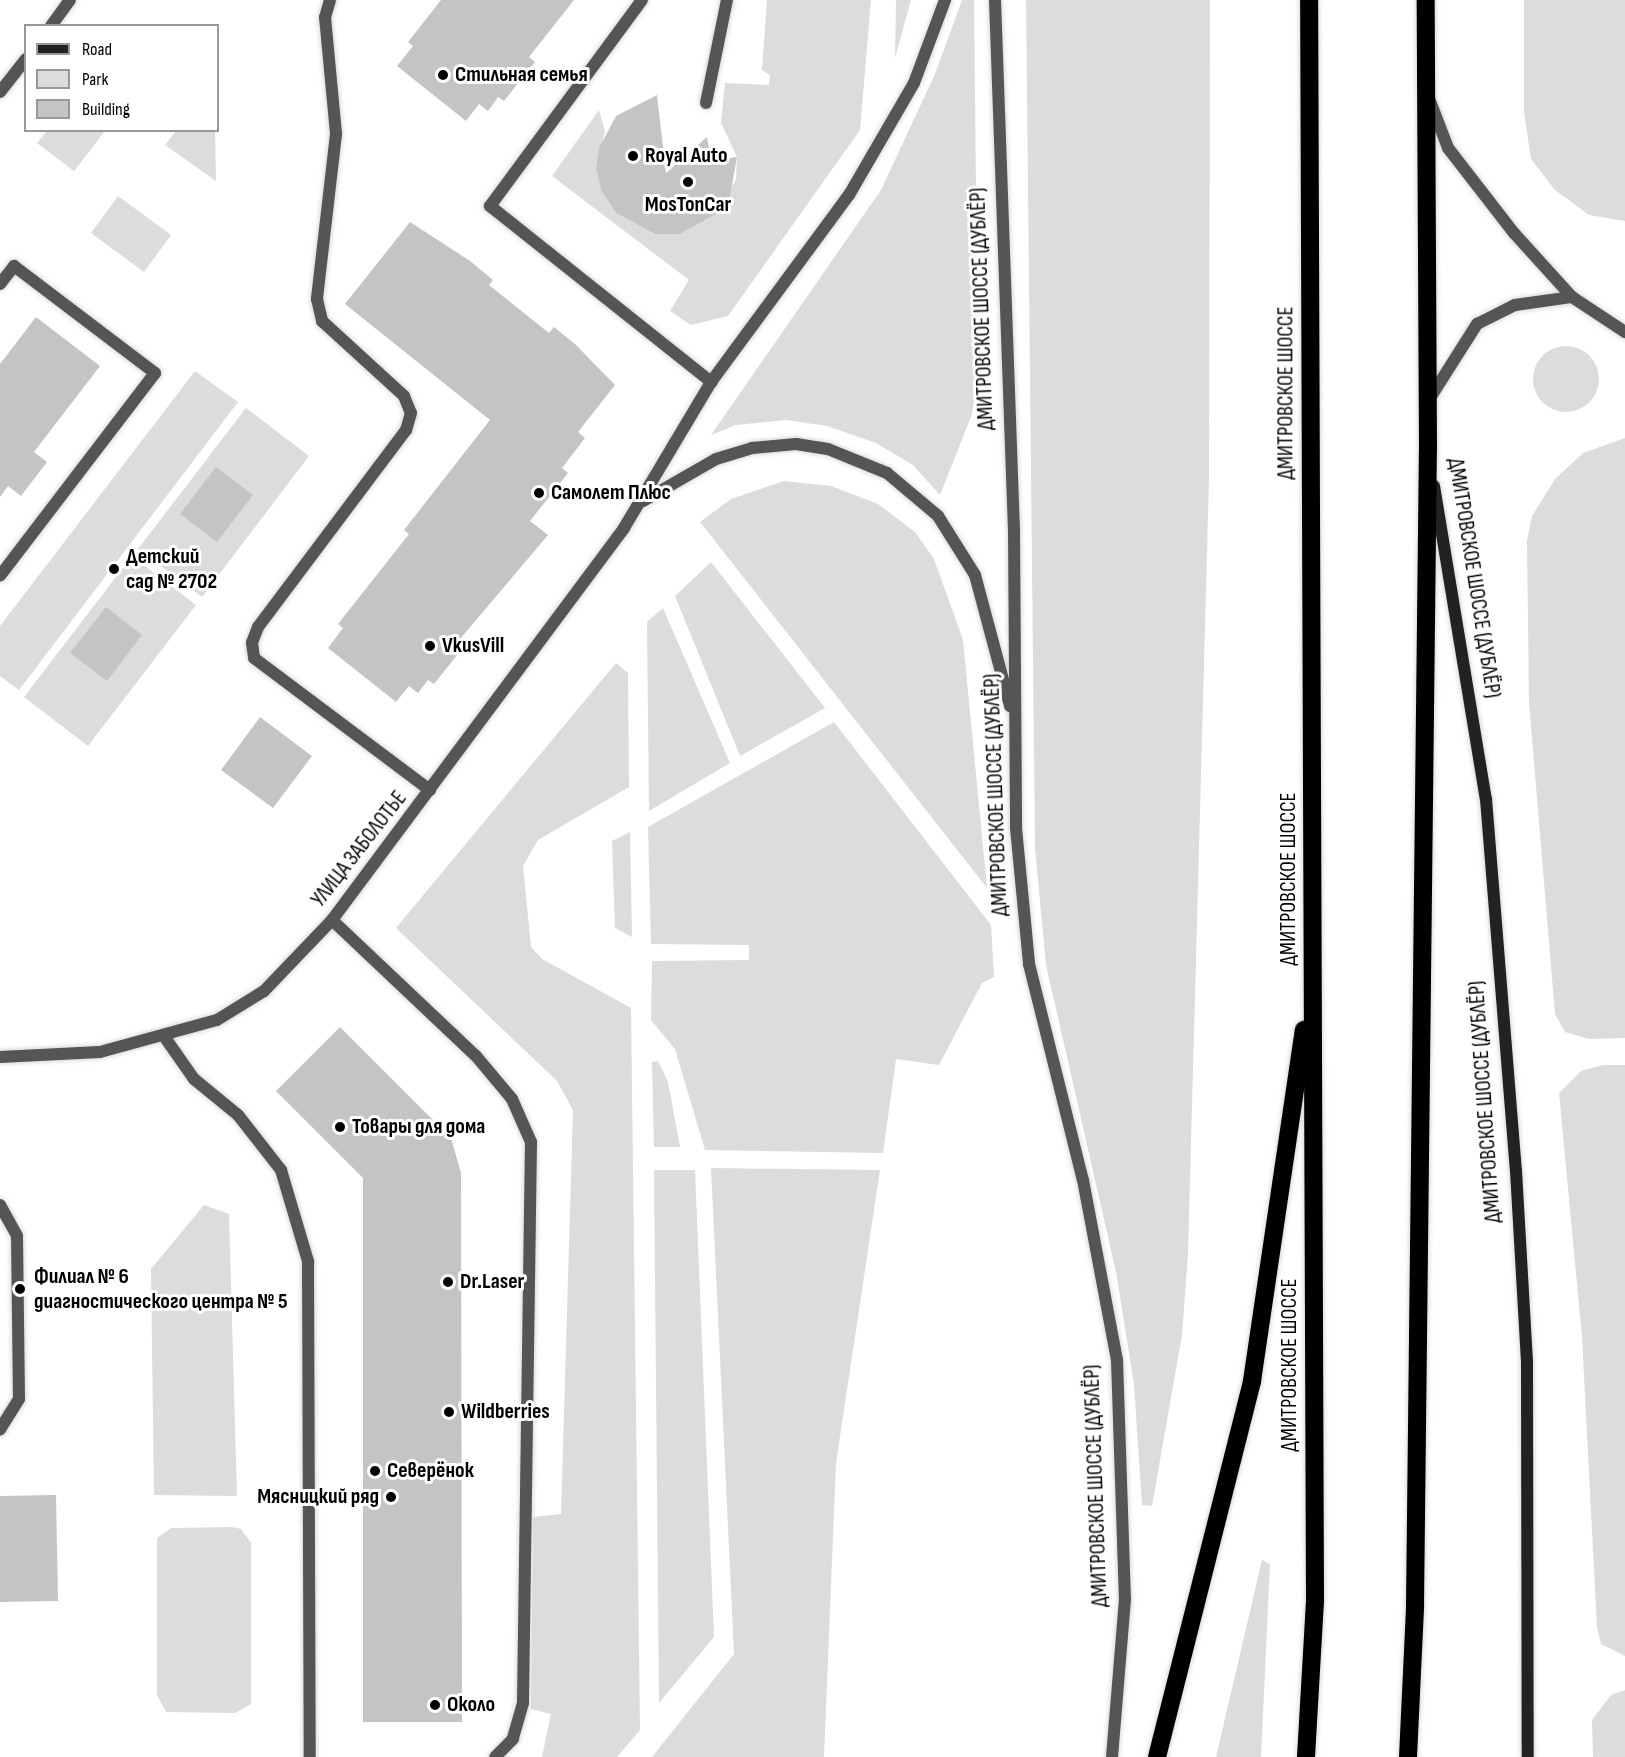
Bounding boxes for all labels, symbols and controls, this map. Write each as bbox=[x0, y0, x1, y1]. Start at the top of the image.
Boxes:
legend bbox=[24, 24, 219, 132]
text: Road bbox=[82, 39, 112, 60]
place label: Стильная семья bbox=[455, 62, 588, 88]
marker: Стильная семья bbox=[436, 68, 450, 82]
text: Park bbox=[82, 69, 108, 90]
text: Building bbox=[82, 99, 130, 120]
place label: Royal Auto bbox=[645, 143, 728, 169]
marker: Royal Auto bbox=[626, 149, 640, 163]
marker: MosTonCar bbox=[681, 175, 695, 189]
street label: ДМИТРОВСКОЕ ШОССЕ (ДУБЛЁР) bbox=[965, 187, 999, 431]
place label: MosTonCar bbox=[645, 192, 731, 218]
street label: ДМИТРОВСКОЕ ШОССЕ bbox=[1273, 306, 1299, 480]
street label: ДМИТРОВСКОЕ ШОССЕ (ДУБЛЁР) bbox=[1442, 456, 1506, 700]
place label: Самолет Плюс bbox=[551, 480, 671, 506]
marker: Самолет Плюс bbox=[532, 486, 546, 500]
place label: Детский сад № 2702 bbox=[126, 543, 217, 594]
marker: Детский сад № 2702 bbox=[107, 562, 121, 576]
place label: VkusVill bbox=[442, 633, 504, 659]
marker: VkusVill bbox=[423, 639, 437, 653]
street label: ДМИТРОВСКОЕ ШОССЕ (ДУБЛЁР) bbox=[979, 673, 1013, 917]
street label: УЛИЦА ЗАБОЛОТЬЕ bbox=[306, 786, 412, 912]
street label: ДМИТРОВСКОЕ ШОССЕ bbox=[1276, 792, 1302, 966]
street label: ДМИТРОВСКОЕ ШОССЕ (ДУБЛЁР) bbox=[1463, 980, 1507, 1224]
place label: Товары для дома bbox=[352, 1114, 485, 1140]
marker: Товары для дома bbox=[333, 1120, 347, 1134]
place label: Филиал № 6 диагностического центра № 5 bbox=[34, 1263, 288, 1314]
place label: Dr.Laser bbox=[460, 1269, 524, 1295]
marker: Dr.Laser bbox=[441, 1275, 455, 1289]
street label: ДМИТРОВСКОЕ ШОССЕ bbox=[1277, 1278, 1303, 1452]
marker: Филиал № 6 диагностического центра № 5 bbox=[11, 1280, 29, 1298]
street label: ДМИТРОВСКОЕ ШОССЕ (ДУБЛЁР) bbox=[1079, 1364, 1113, 1608]
place label: Wildberries bbox=[461, 1399, 550, 1425]
marker: Wildberries bbox=[442, 1405, 456, 1419]
place label: Северёнок bbox=[387, 1458, 474, 1484]
marker: Северёнок bbox=[368, 1464, 382, 1478]
place label: Мясницкий ряд bbox=[257, 1484, 379, 1510]
marker: Мясницкий ряд bbox=[384, 1490, 398, 1504]
place label: Около bbox=[447, 1692, 495, 1718]
marker: Около bbox=[428, 1698, 442, 1712]

